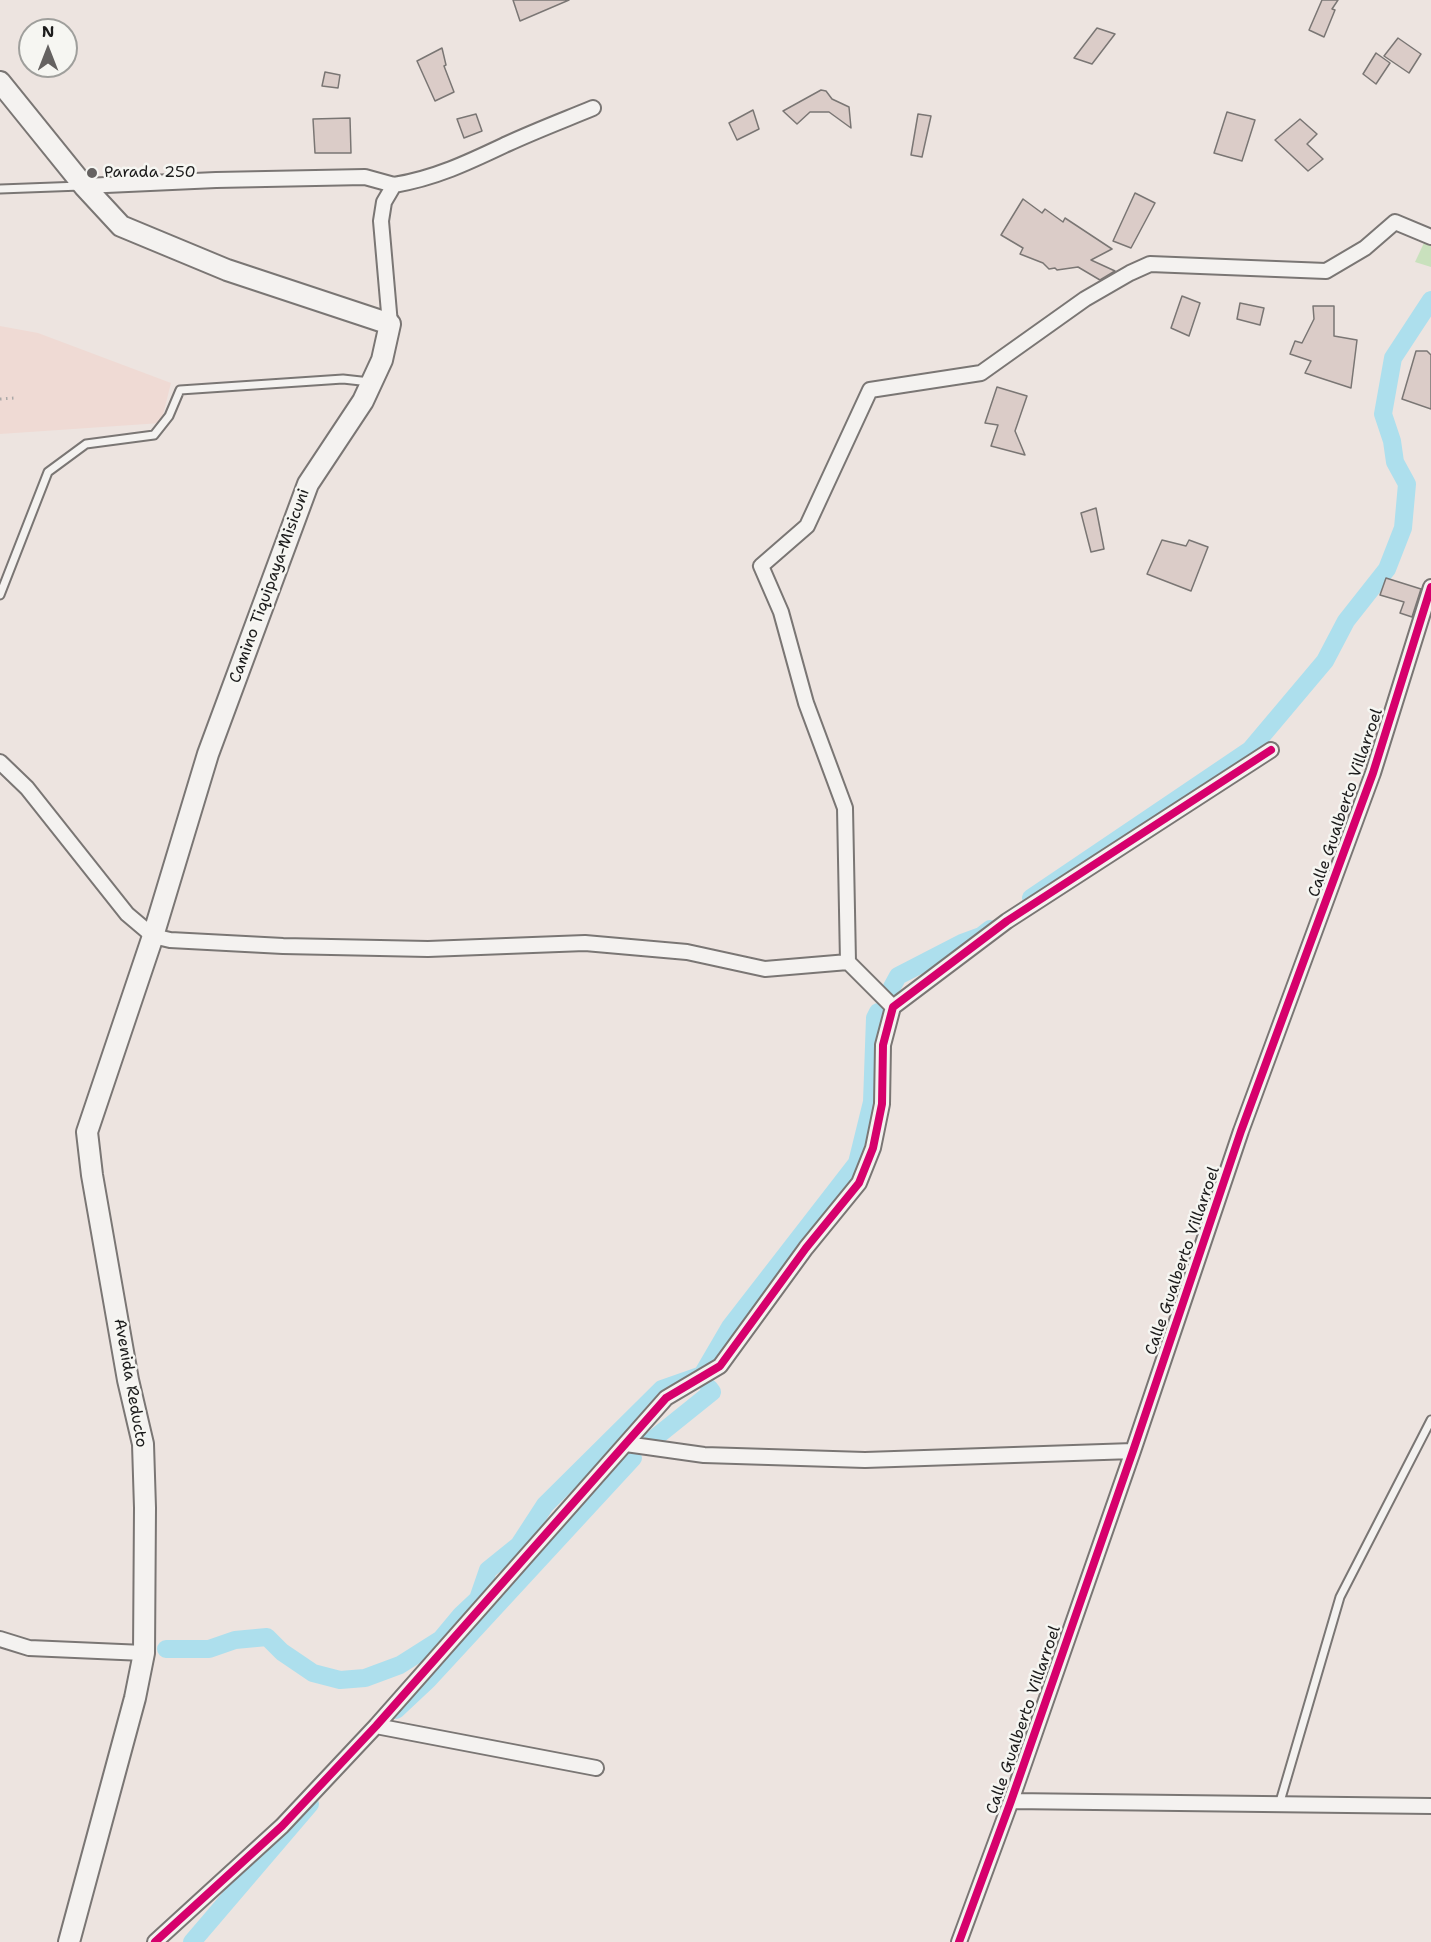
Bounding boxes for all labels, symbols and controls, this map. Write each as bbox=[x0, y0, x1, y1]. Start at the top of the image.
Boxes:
north arrow bbox=[18, 18, 78, 78]
text: N bbox=[42, 21, 54, 42]
place label: Parada 250 bbox=[104, 163, 196, 183]
marker: Parada 250 bbox=[85, 166, 99, 180]
street label: Camino Tiquipaya-Misicuni bbox=[226, 486, 314, 686]
street label: Calle Gualberto Villarroel bbox=[1305, 706, 1387, 900]
street label: Calle Gualberto Villarroel bbox=[1142, 1164, 1224, 1358]
street label: Avenida Reducto bbox=[109, 1317, 151, 1449]
street label: Calle Gualberto Villarroel bbox=[983, 1623, 1065, 1817]

